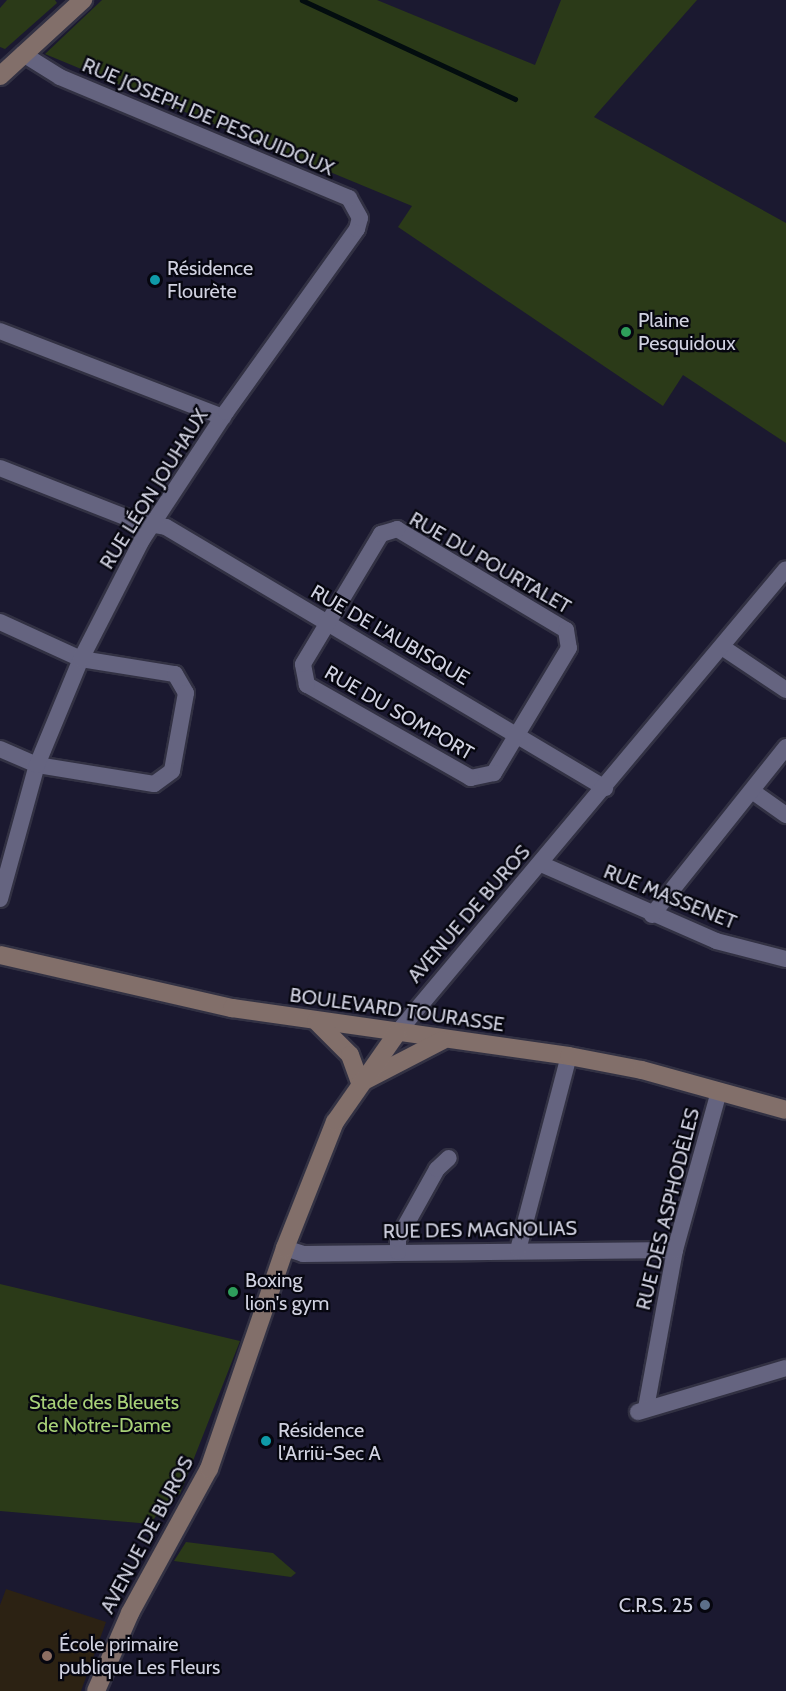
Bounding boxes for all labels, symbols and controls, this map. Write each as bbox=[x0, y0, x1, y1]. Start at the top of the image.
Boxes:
street label: RUE JOSEPH DE PESQUIDOUX bbox=[79, 53, 337, 181]
place label: Résidence Flourète bbox=[167, 256, 253, 303]
marker: Résidence Flourète bbox=[148, 273, 162, 287]
place label: Plaine Pesquidoux bbox=[638, 308, 736, 355]
marker: Plaine Pesquidoux bbox=[619, 325, 633, 339]
street label: RUE LÉON JOUHAUX bbox=[95, 404, 213, 574]
street label: RUE DU POURTALET bbox=[405, 507, 575, 619]
street label: RUE DE L'AUBISQUE bbox=[306, 580, 474, 690]
street label: RUE DU SOMPORT bbox=[320, 661, 478, 765]
street label: AVENUE DE BUROS bbox=[403, 840, 535, 988]
street label: RUE MASSENET bbox=[600, 859, 740, 935]
street label: BOULEVARD TOURASSE bbox=[288, 983, 506, 1037]
street label: RUE DES ASPHODÈLES bbox=[631, 1106, 705, 1312]
street label: RUE DES MAGNOLIAS bbox=[383, 1216, 577, 1244]
place label: Boxing lion's gym bbox=[245, 1268, 329, 1315]
marker: Boxing lion's gym bbox=[226, 1285, 240, 1299]
park label: Stade des Bleuets de Notre-Dame bbox=[29, 1391, 179, 1438]
place label: Résidence l'Arriü-Sec A bbox=[278, 1418, 381, 1465]
marker: Résidence l'Arriü-Sec A bbox=[259, 1434, 273, 1448]
street label: AVENUE DE BUROS bbox=[95, 1452, 199, 1618]
place label: C.R.S. 25 bbox=[619, 1593, 693, 1617]
marker: C.R.S. 25 bbox=[698, 1598, 712, 1612]
place label: École primaire publique Les Fleurs bbox=[59, 1632, 220, 1679]
marker: École primaire publique Les Fleurs bbox=[40, 1649, 54, 1663]

